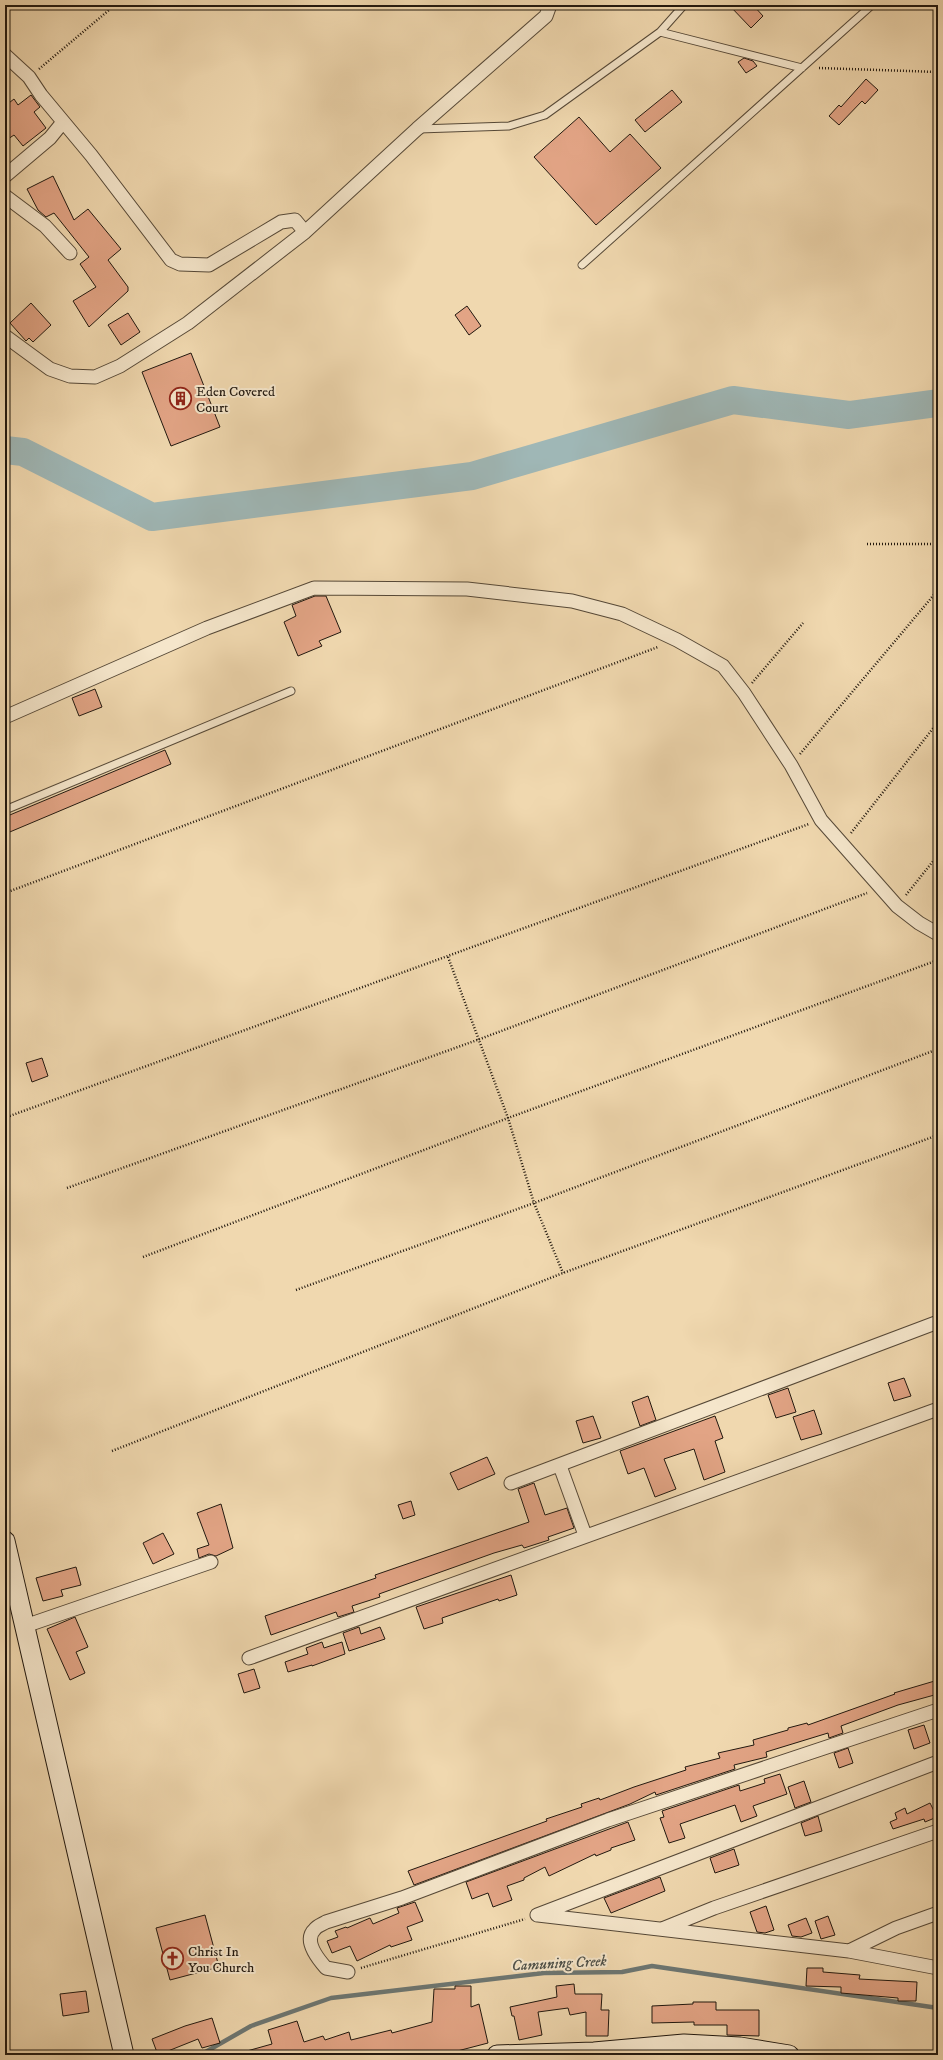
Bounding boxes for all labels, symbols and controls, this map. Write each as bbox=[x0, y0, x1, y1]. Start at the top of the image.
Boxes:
place label: Eden Covered Court bbox=[196, 383, 275, 417]
building icon: Eden Covered Court bbox=[168, 386, 194, 412]
place label: Christ In You Church bbox=[188, 1943, 255, 1977]
church icon: Christ In You Church bbox=[160, 1946, 186, 1972]
water label: Camuning Creek bbox=[511, 1951, 608, 1975]

